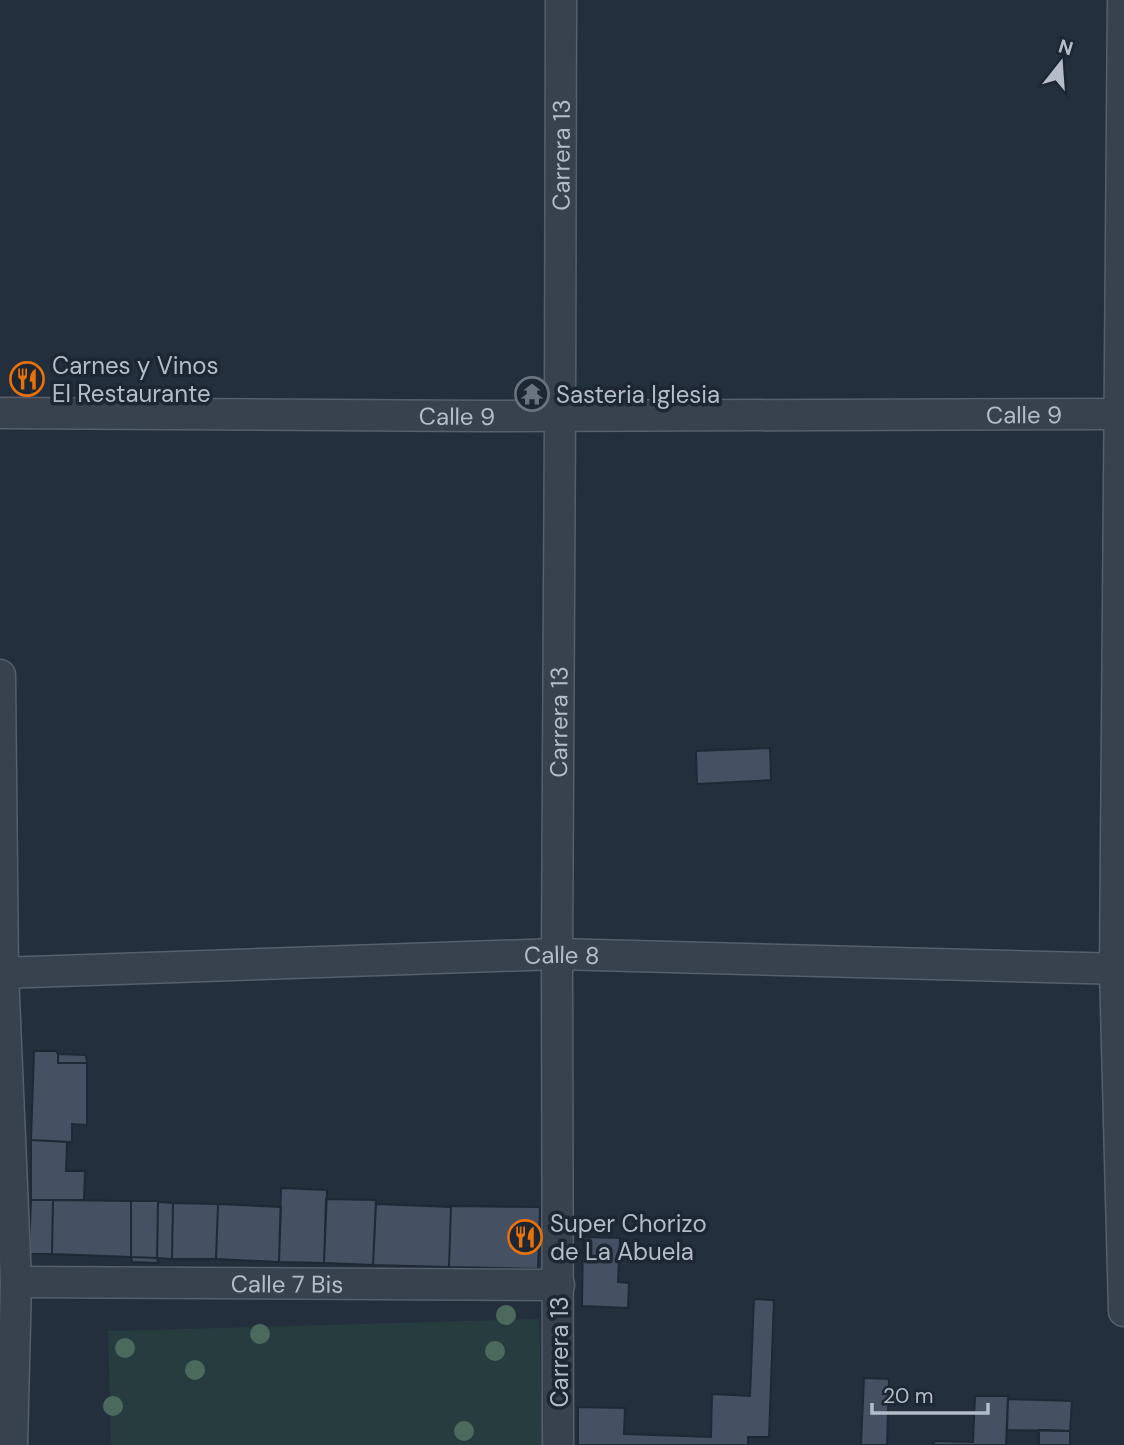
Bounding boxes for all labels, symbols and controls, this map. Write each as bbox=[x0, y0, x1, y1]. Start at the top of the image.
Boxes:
north arrow bbox=[1026, 28, 1096, 98]
text: N bbox=[1056, 33, 1076, 61]
street label: Carrera 13 bbox=[545, 99, 576, 211]
place label: Carnes y Vinos El Restaurante bbox=[52, 350, 219, 409]
restaurant icon: Carnes y Vinos El Restaurante bbox=[8, 360, 46, 398]
temple icon: Sasteria Iglesia bbox=[513, 375, 551, 413]
place label: Sasteria Iglesia bbox=[556, 379, 720, 410]
street label: Calle 9 bbox=[986, 399, 1062, 430]
street label: Calle 9 bbox=[419, 400, 495, 432]
street label: Carrera 13 bbox=[542, 666, 574, 778]
street label: Calle 8 bbox=[523, 938, 600, 971]
place label: Super Chorizo de La Abuela bbox=[550, 1208, 707, 1267]
restaurant icon: Super Chorizo de La Abuela bbox=[506, 1218, 544, 1256]
street label: Calle 7 Bis bbox=[231, 1268, 343, 1299]
street label: Carrera 13 bbox=[544, 1296, 575, 1408]
scale bar bbox=[872, 1372, 988, 1416]
text: 20 m bbox=[883, 1382, 934, 1410]

